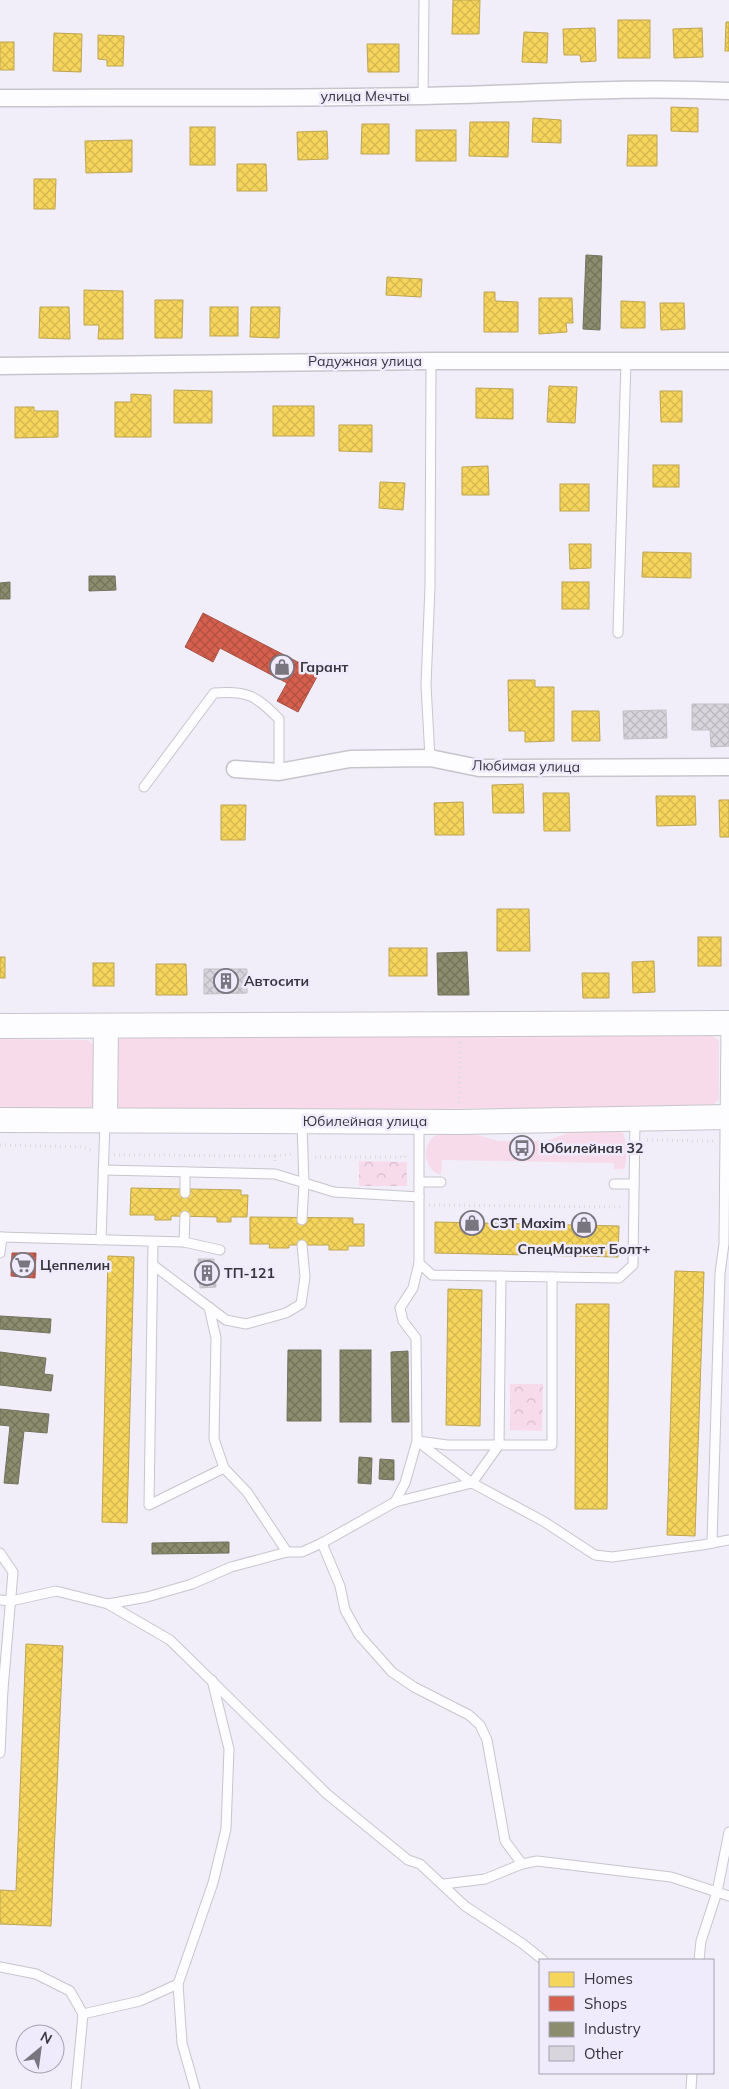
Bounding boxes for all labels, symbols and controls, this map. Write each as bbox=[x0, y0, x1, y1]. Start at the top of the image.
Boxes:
street label: улица Мечты bbox=[321, 87, 409, 105]
street label: Радужная улица bbox=[308, 352, 422, 370]
shop icon: Гарант bbox=[269, 654, 295, 680]
place label: Гарант bbox=[300, 658, 349, 676]
street label: Любимая улица bbox=[472, 756, 580, 776]
building icon: Автосити bbox=[213, 968, 239, 994]
place label: Автосити bbox=[244, 972, 309, 990]
street label: Юбилейная улица bbox=[303, 1112, 427, 1130]
bus stop icon: Юбилейная 32 bbox=[509, 1135, 535, 1161]
place label: Юбилейная 32 bbox=[540, 1139, 643, 1157]
shop icon: СЗТ Maxim bbox=[459, 1210, 485, 1236]
shop icon: СпецМаркет Болт+ bbox=[571, 1212, 597, 1238]
place label: СЗТ Maxim bbox=[490, 1214, 566, 1232]
place label: СпецМаркет Болт+ bbox=[517, 1240, 651, 1258]
supermarket icon: Цеппелин bbox=[10, 1252, 36, 1278]
place label: Цеппелин bbox=[40, 1256, 110, 1274]
building icon: ТП-121 bbox=[194, 1260, 220, 1286]
place label: ТП-121 bbox=[224, 1264, 275, 1282]
legend bbox=[539, 1959, 714, 2074]
text: Homes bbox=[584, 1969, 633, 1988]
text: Shops bbox=[584, 1994, 627, 2013]
text: Industry bbox=[584, 2019, 641, 2038]
north arrow bbox=[15, 2024, 65, 2074]
text: N bbox=[37, 2027, 55, 2048]
text: Other bbox=[584, 2044, 624, 2063]

